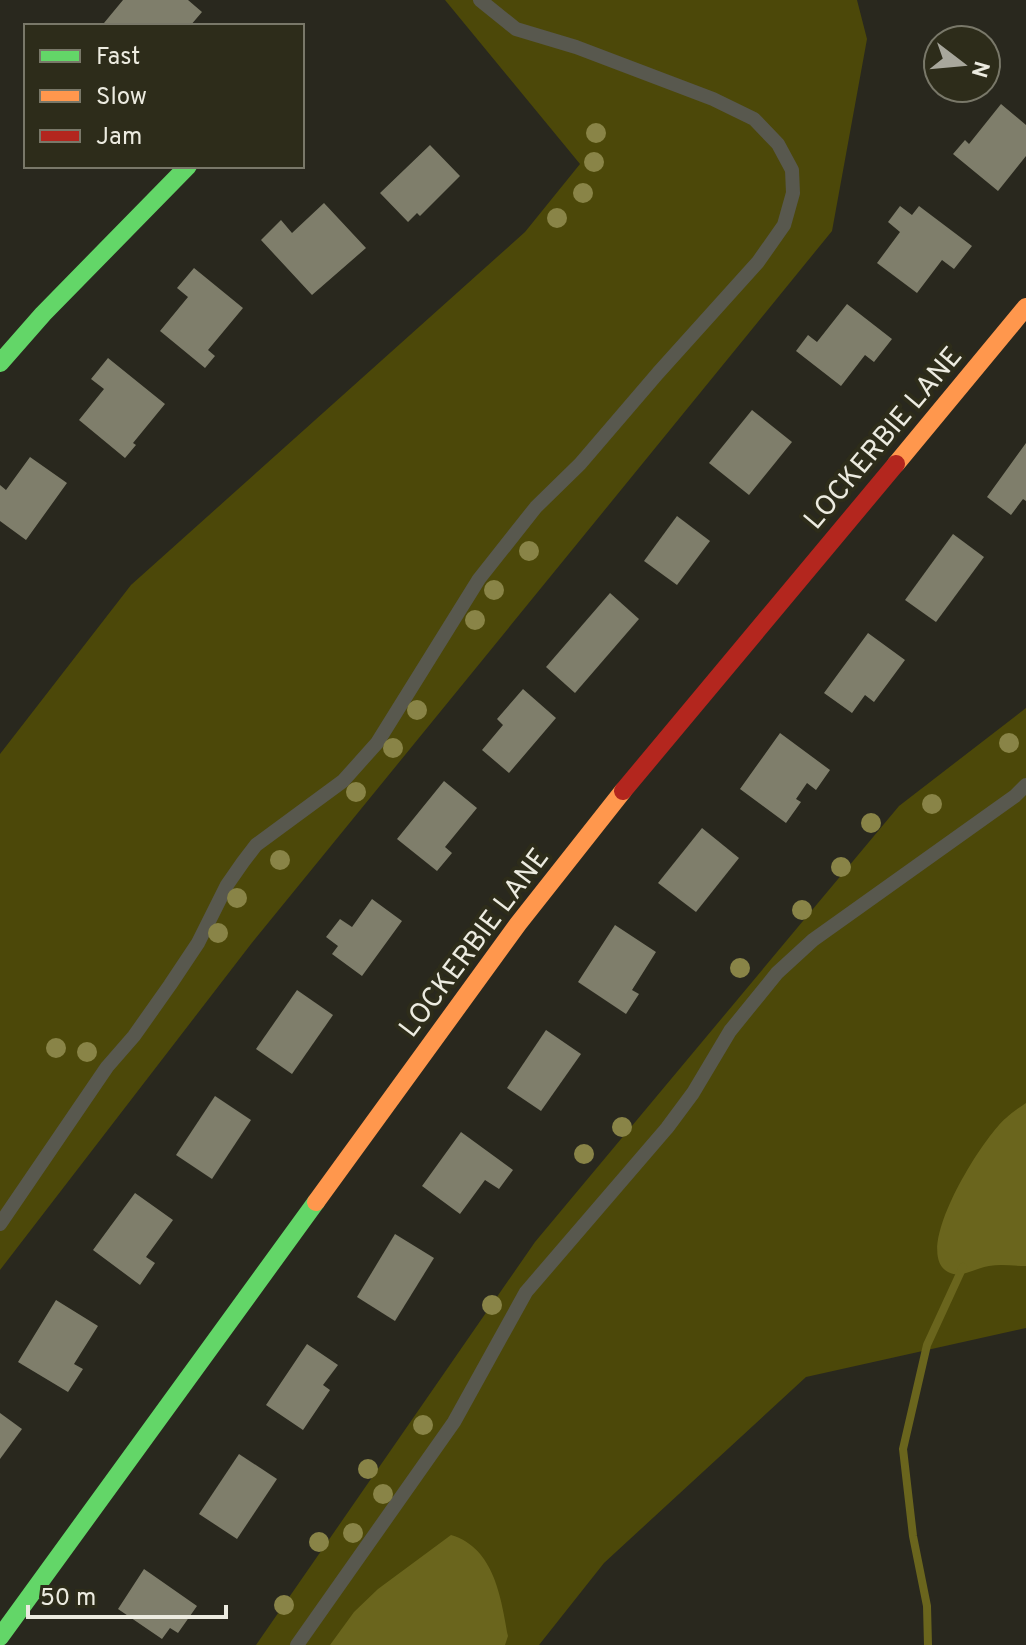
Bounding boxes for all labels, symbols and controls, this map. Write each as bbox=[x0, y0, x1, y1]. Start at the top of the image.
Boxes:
legend bbox=[24, 24, 304, 168]
north arrow bbox=[922, 24, 1002, 104]
text: Fast bbox=[96, 43, 140, 73]
text: N bbox=[964, 58, 994, 80]
text: Slow bbox=[96, 83, 147, 113]
text: Jam bbox=[96, 123, 142, 153]
street label: LOCKERBIE LANE bbox=[797, 340, 971, 538]
street label: LOCKERBIE LANE bbox=[392, 842, 558, 1046]
scale bar bbox=[28, 1569, 226, 1619]
text: 50 m bbox=[40, 1584, 96, 1614]

